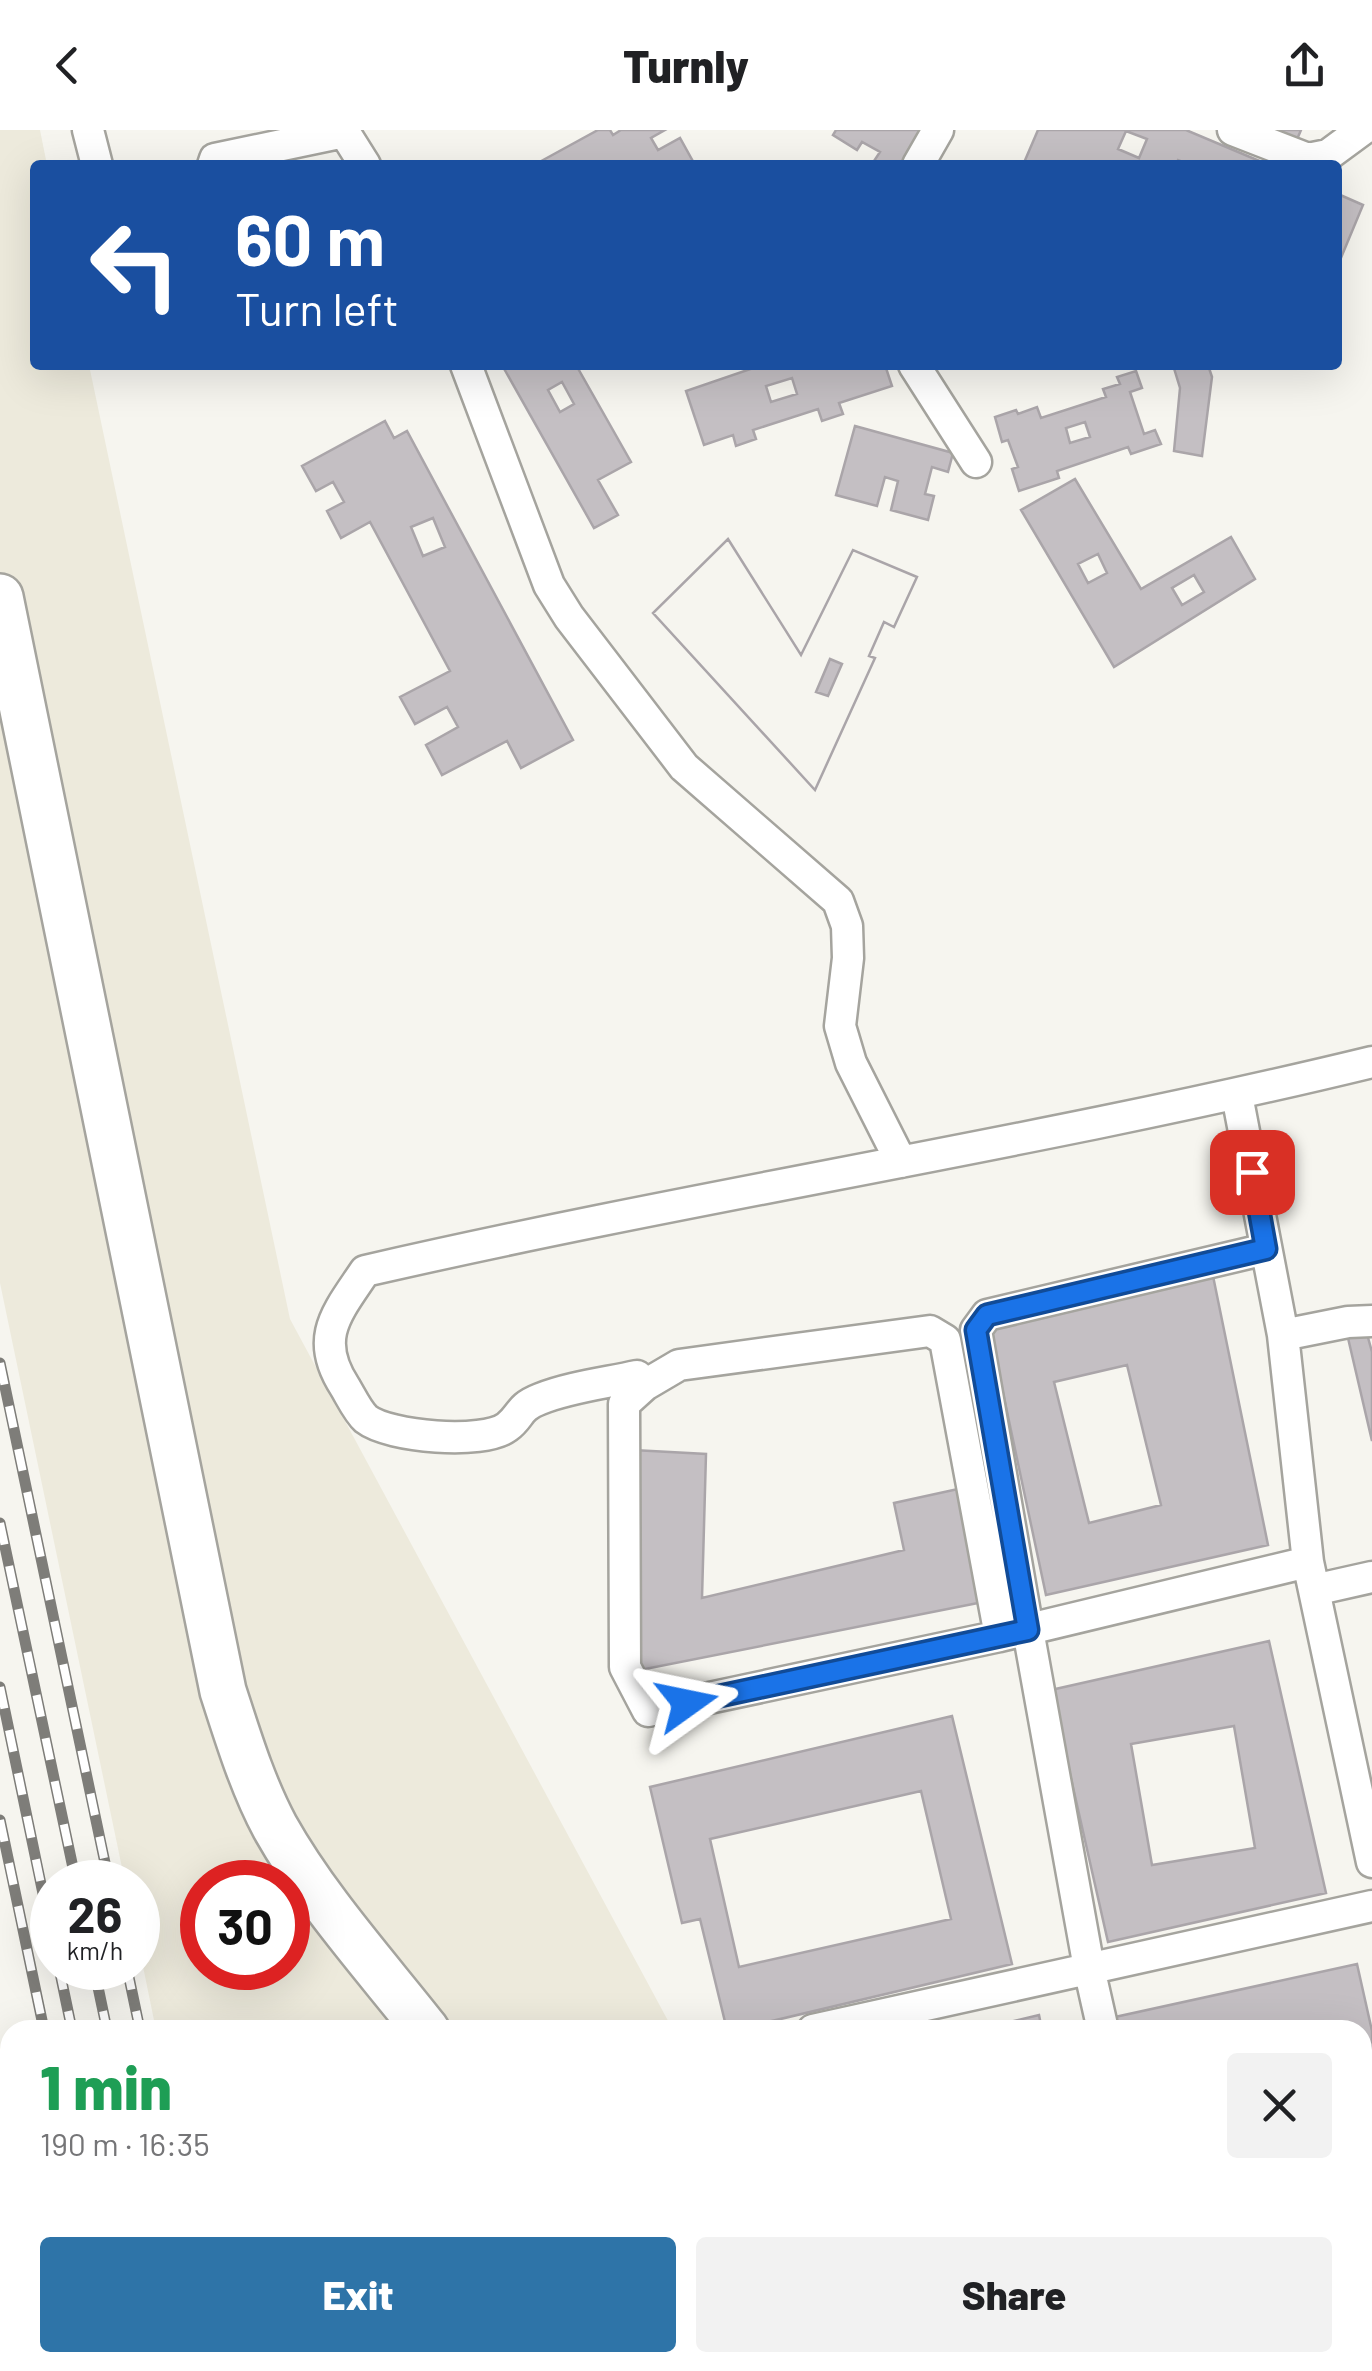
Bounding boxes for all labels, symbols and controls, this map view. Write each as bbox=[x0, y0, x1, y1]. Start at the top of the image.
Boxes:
icon: back bbox=[40, 38, 95, 93]
text: Turnly bbox=[623, 38, 749, 92]
icon: share bbox=[1277, 38, 1332, 93]
text: 60 m bbox=[235, 196, 385, 280]
icon: left bbox=[70, 200, 200, 330]
text: Turn left bbox=[235, 281, 399, 335]
pin bbox=[1210, 1130, 1295, 1215]
icon: arrive bbox=[1225, 1145, 1280, 1200]
position arrow bbox=[635, 1651, 739, 1755]
speed limit sign: 30 bbox=[180, 1860, 310, 1990]
text: 26 bbox=[68, 1883, 122, 1943]
text: km/h bbox=[67, 1935, 123, 1965]
text: 1 min bbox=[40, 2050, 172, 2122]
button: close bbox=[1227, 2053, 1332, 2158]
text: 190 m · 16:35 bbox=[40, 2124, 210, 2162]
button: Exit bbox=[40, 2237, 676, 2352]
button: Share bbox=[696, 2237, 1332, 2352]

